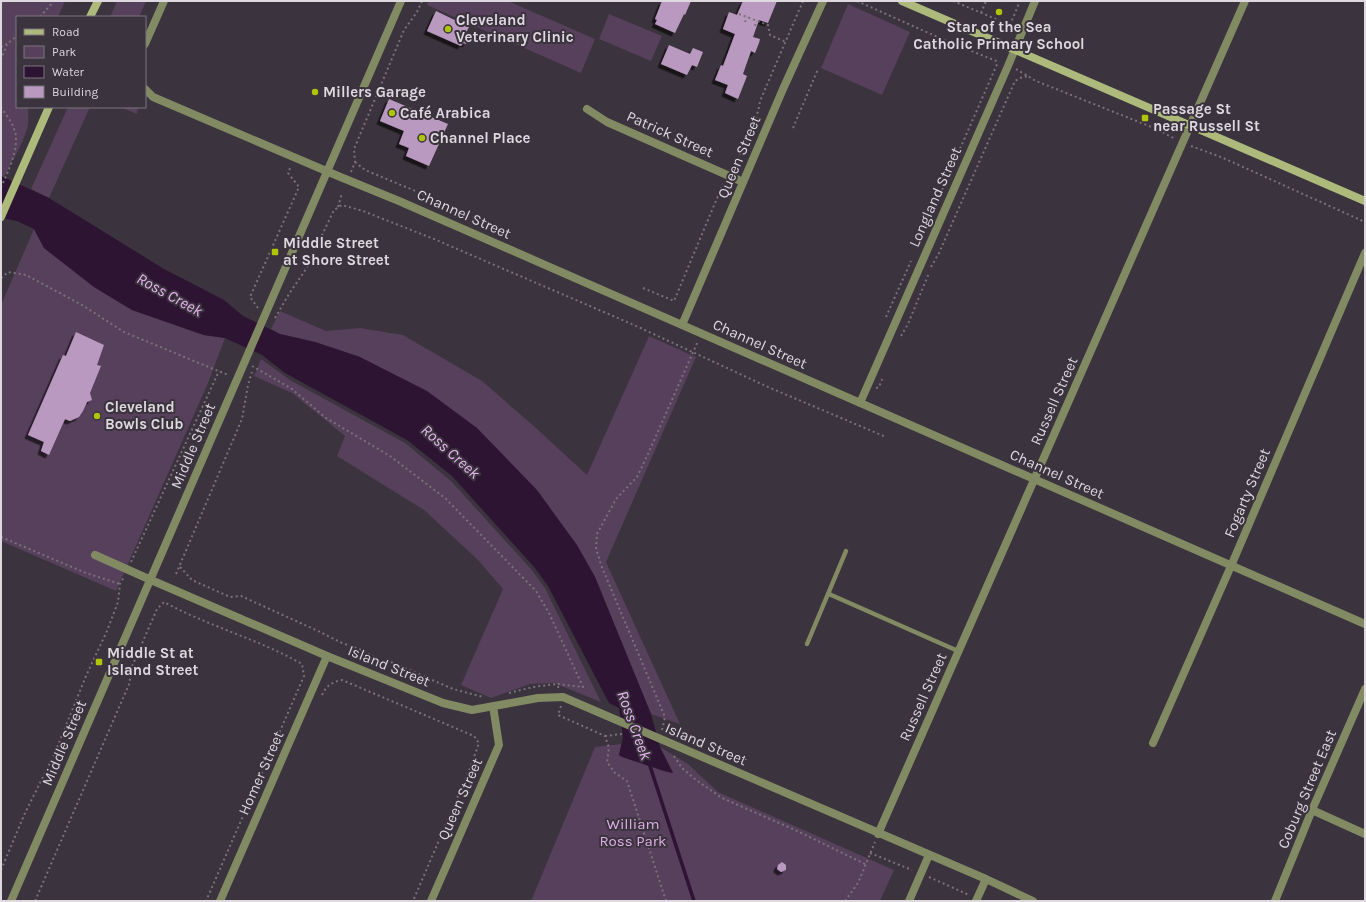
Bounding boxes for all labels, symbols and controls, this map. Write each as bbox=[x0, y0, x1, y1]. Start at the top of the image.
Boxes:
marker: Star of the Sea Catholic Primary School bbox=[994, 7, 1004, 17]
place label: Cleveland Veterinary Clinic bbox=[456, 11, 574, 46]
legend bbox=[16, 16, 146, 108]
place label: Star of the Sea Catholic Primary School bbox=[913, 18, 1085, 53]
marker: Cleveland Veterinary Clinic bbox=[443, 24, 453, 34]
text: Road bbox=[52, 25, 80, 39]
text: Park bbox=[52, 45, 77, 59]
text: Water bbox=[52, 65, 85, 79]
place label: Millers Garage bbox=[323, 83, 426, 101]
text: Building bbox=[52, 85, 99, 99]
marker: Millers Garage bbox=[310, 87, 320, 97]
place label: Passage St near Russell St bbox=[1153, 100, 1260, 135]
place label: Café Arabica bbox=[400, 104, 490, 122]
street label: Patrick Street bbox=[624, 107, 716, 161]
marker: Café Arabica bbox=[387, 108, 397, 118]
street label: Queen Street bbox=[714, 113, 765, 201]
marker: Passage St near Russell St bbox=[1140, 113, 1150, 123]
place label: Channel Place bbox=[430, 129, 531, 147]
marker: Channel Place bbox=[417, 133, 427, 143]
street label: Longland Street bbox=[905, 144, 965, 250]
street label: Channel Street bbox=[414, 185, 514, 243]
place label: Middle Street at Shore Street bbox=[283, 234, 390, 269]
marker: Middle Street at Shore Street bbox=[270, 247, 280, 257]
water label: Ross Creek bbox=[133, 269, 207, 321]
street label: Channel Street bbox=[710, 315, 810, 373]
street label: Russell Street bbox=[1026, 354, 1082, 448]
place label: Cleveland Bowls Club bbox=[105, 398, 184, 433]
street label: Middle Street bbox=[167, 400, 219, 492]
marker: Cleveland Bowls Club bbox=[92, 411, 102, 421]
water label: Ross Creek bbox=[417, 420, 485, 483]
street label: Channel Street bbox=[1007, 445, 1107, 503]
street label: Fogarty Street bbox=[1220, 445, 1274, 540]
street label: Island Street bbox=[345, 641, 433, 691]
place label: Middle St at Island Street bbox=[107, 644, 198, 679]
street label: Russell Street bbox=[895, 650, 951, 744]
marker: Middle St at Island Street bbox=[94, 657, 104, 667]
water label: Ross Creek bbox=[613, 688, 656, 763]
street label: Middle Street bbox=[38, 697, 90, 789]
street label: Island Street bbox=[662, 719, 750, 769]
street label: Coburg Street East bbox=[1274, 726, 1340, 851]
street label: Homer Street bbox=[234, 728, 288, 818]
street label: Queen Street bbox=[434, 755, 486, 843]
park label: William Ross Park bbox=[599, 815, 667, 850]

